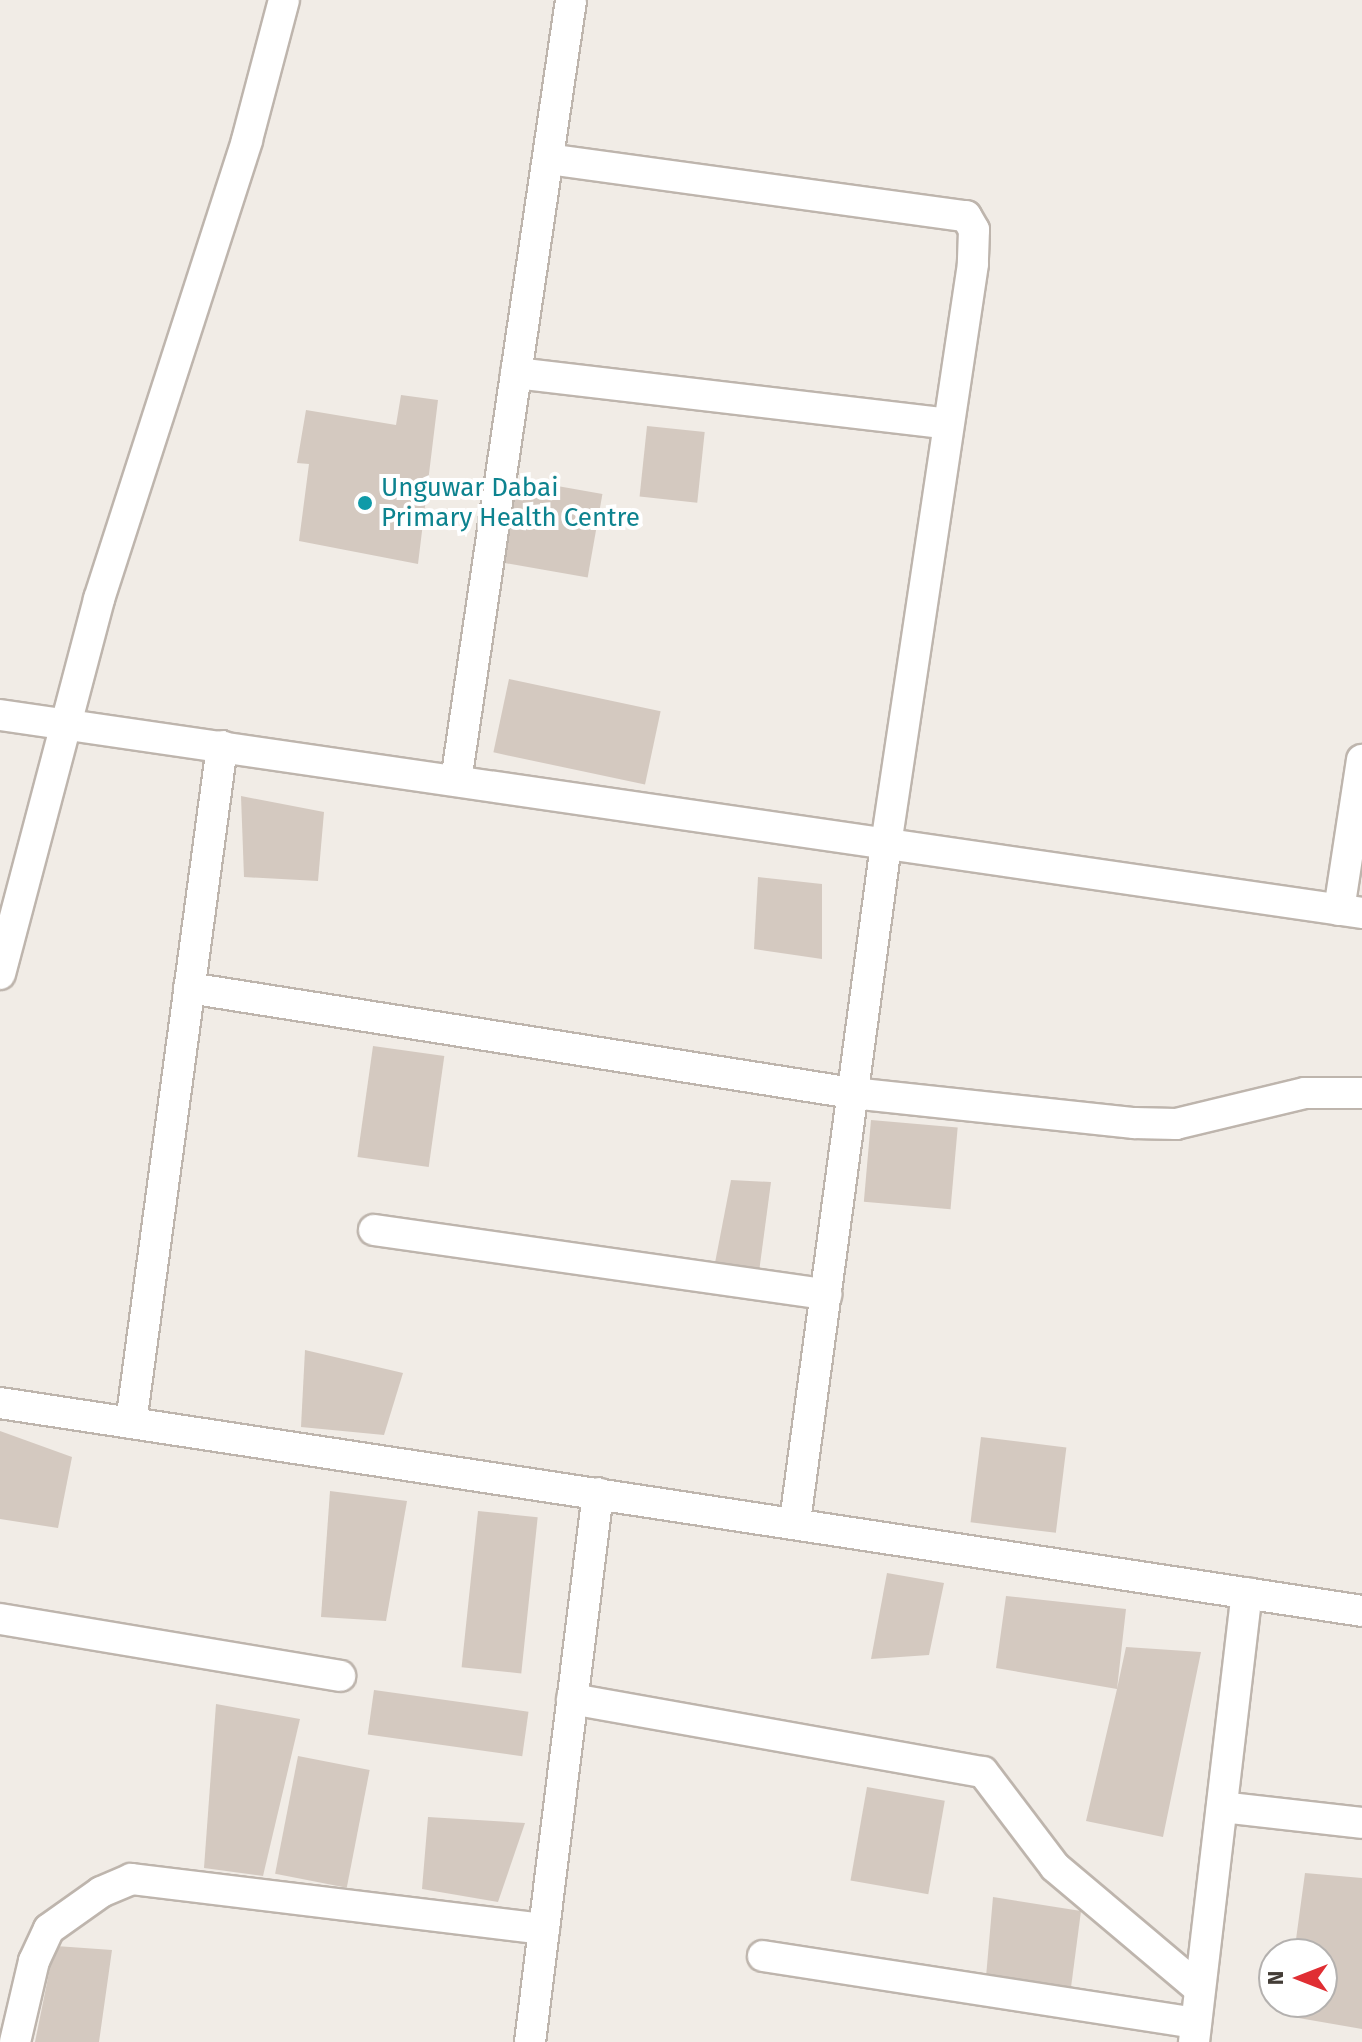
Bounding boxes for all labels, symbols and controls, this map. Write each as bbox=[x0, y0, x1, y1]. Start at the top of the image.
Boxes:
place label: Unguwar Dabai Primary Health Centre bbox=[381, 472, 640, 534]
marker: Unguwar Dabai Primary Health Centre bbox=[356, 494, 374, 512]
north arrow bbox=[1258, 1938, 1338, 2018]
text: N bbox=[1262, 1971, 1289, 1985]

